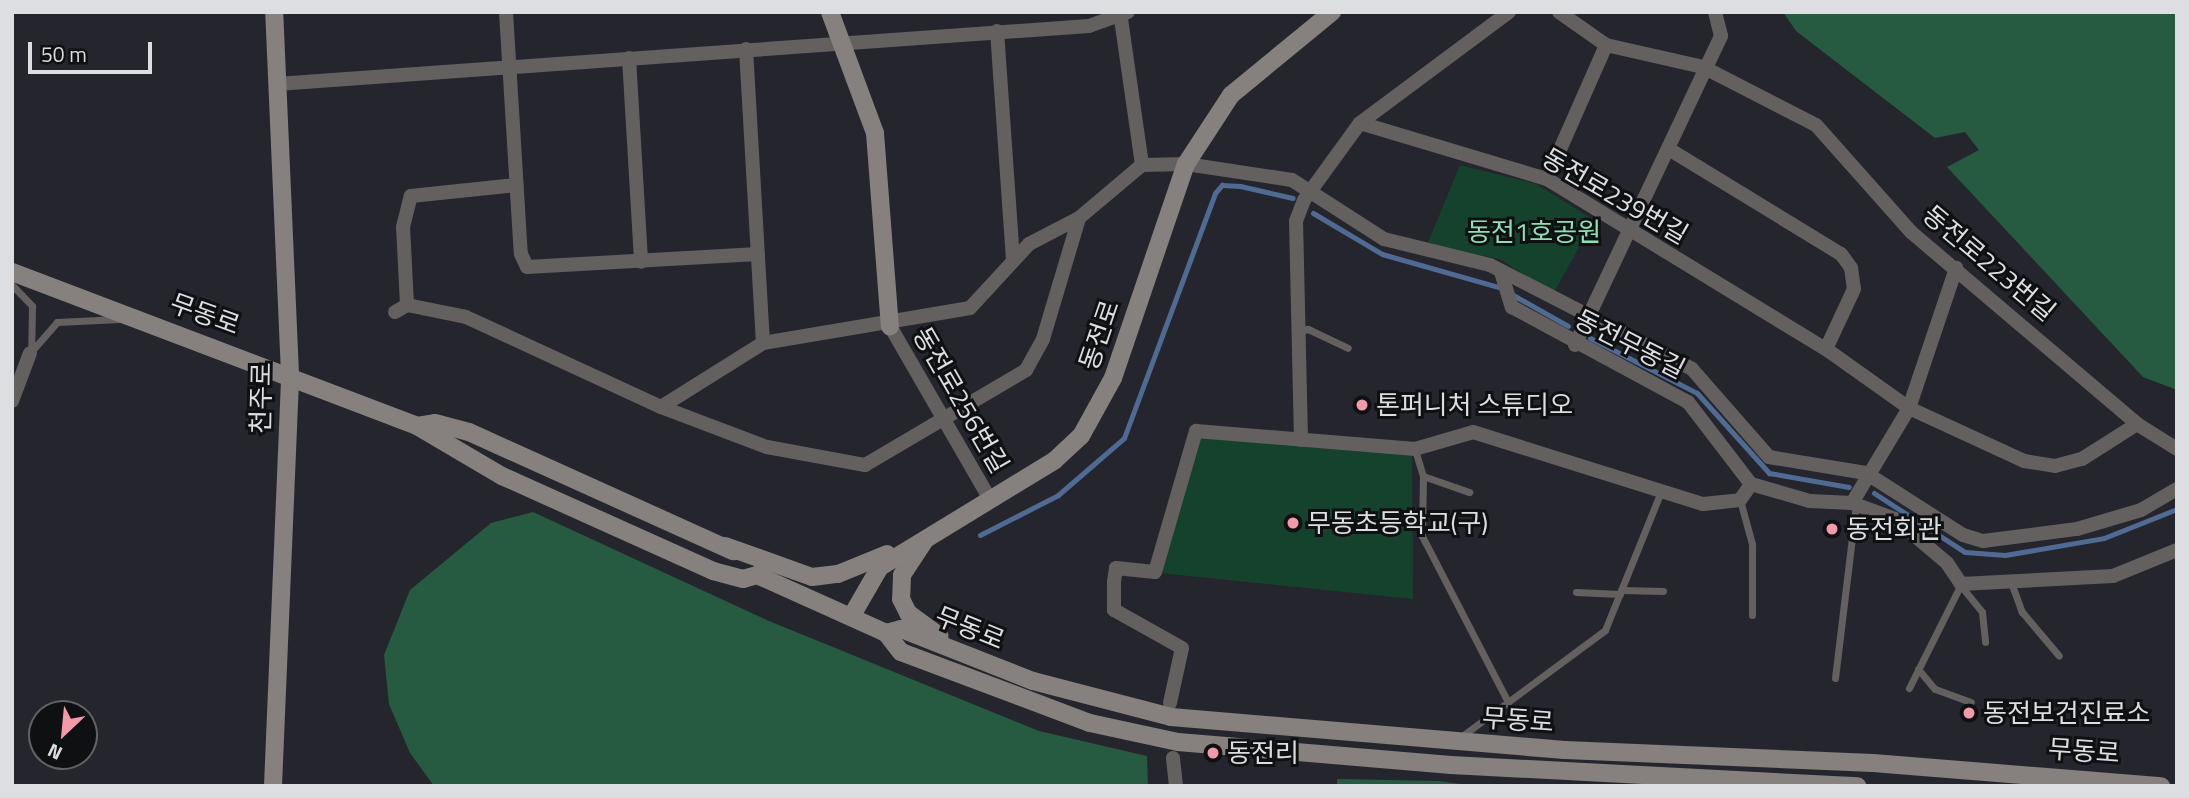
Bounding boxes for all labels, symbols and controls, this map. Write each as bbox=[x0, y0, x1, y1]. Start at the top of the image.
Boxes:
scale bar bbox=[32, 28, 156, 72]
text: 50 m bbox=[41, 38, 87, 70]
street label: 동전로239번길 bbox=[1536, 142, 1694, 250]
street label: 동전로223번길 bbox=[1916, 199, 2062, 327]
park label: 동전1호공원 bbox=[1467, 216, 1601, 248]
street label: 무동로 bbox=[166, 287, 244, 341]
street label: 동전로 bbox=[1073, 296, 1125, 374]
street label: 동전무동길 bbox=[1570, 303, 1690, 385]
street label: 동전로256번길 bbox=[907, 321, 1015, 479]
street label: 천주로 bbox=[245, 362, 277, 434]
place label: 톤퍼니처 스튜디오 bbox=[1376, 389, 1573, 421]
marker: 톤퍼니처 스튜디오 bbox=[1354, 397, 1370, 413]
place label: 무동초등학교(구) bbox=[1307, 507, 1488, 539]
place label: 동전회관 bbox=[1846, 513, 1942, 545]
marker: 무동초등학교(구) bbox=[1285, 515, 1301, 531]
marker: 동전회관 bbox=[1824, 521, 1840, 537]
street label: 무동로 bbox=[931, 600, 1009, 656]
place label: 동전보건진료소 bbox=[1983, 697, 2150, 729]
north arrow bbox=[28, 700, 98, 770]
street label: 무동로 bbox=[1481, 702, 1555, 738]
marker: 동전보건진료소 bbox=[1961, 705, 1977, 721]
street label: 무동로 bbox=[2047, 733, 2121, 769]
text: N bbox=[42, 737, 67, 768]
place label: 동전리 bbox=[1227, 737, 1299, 769]
marker: 동전리 bbox=[1205, 745, 1221, 761]

